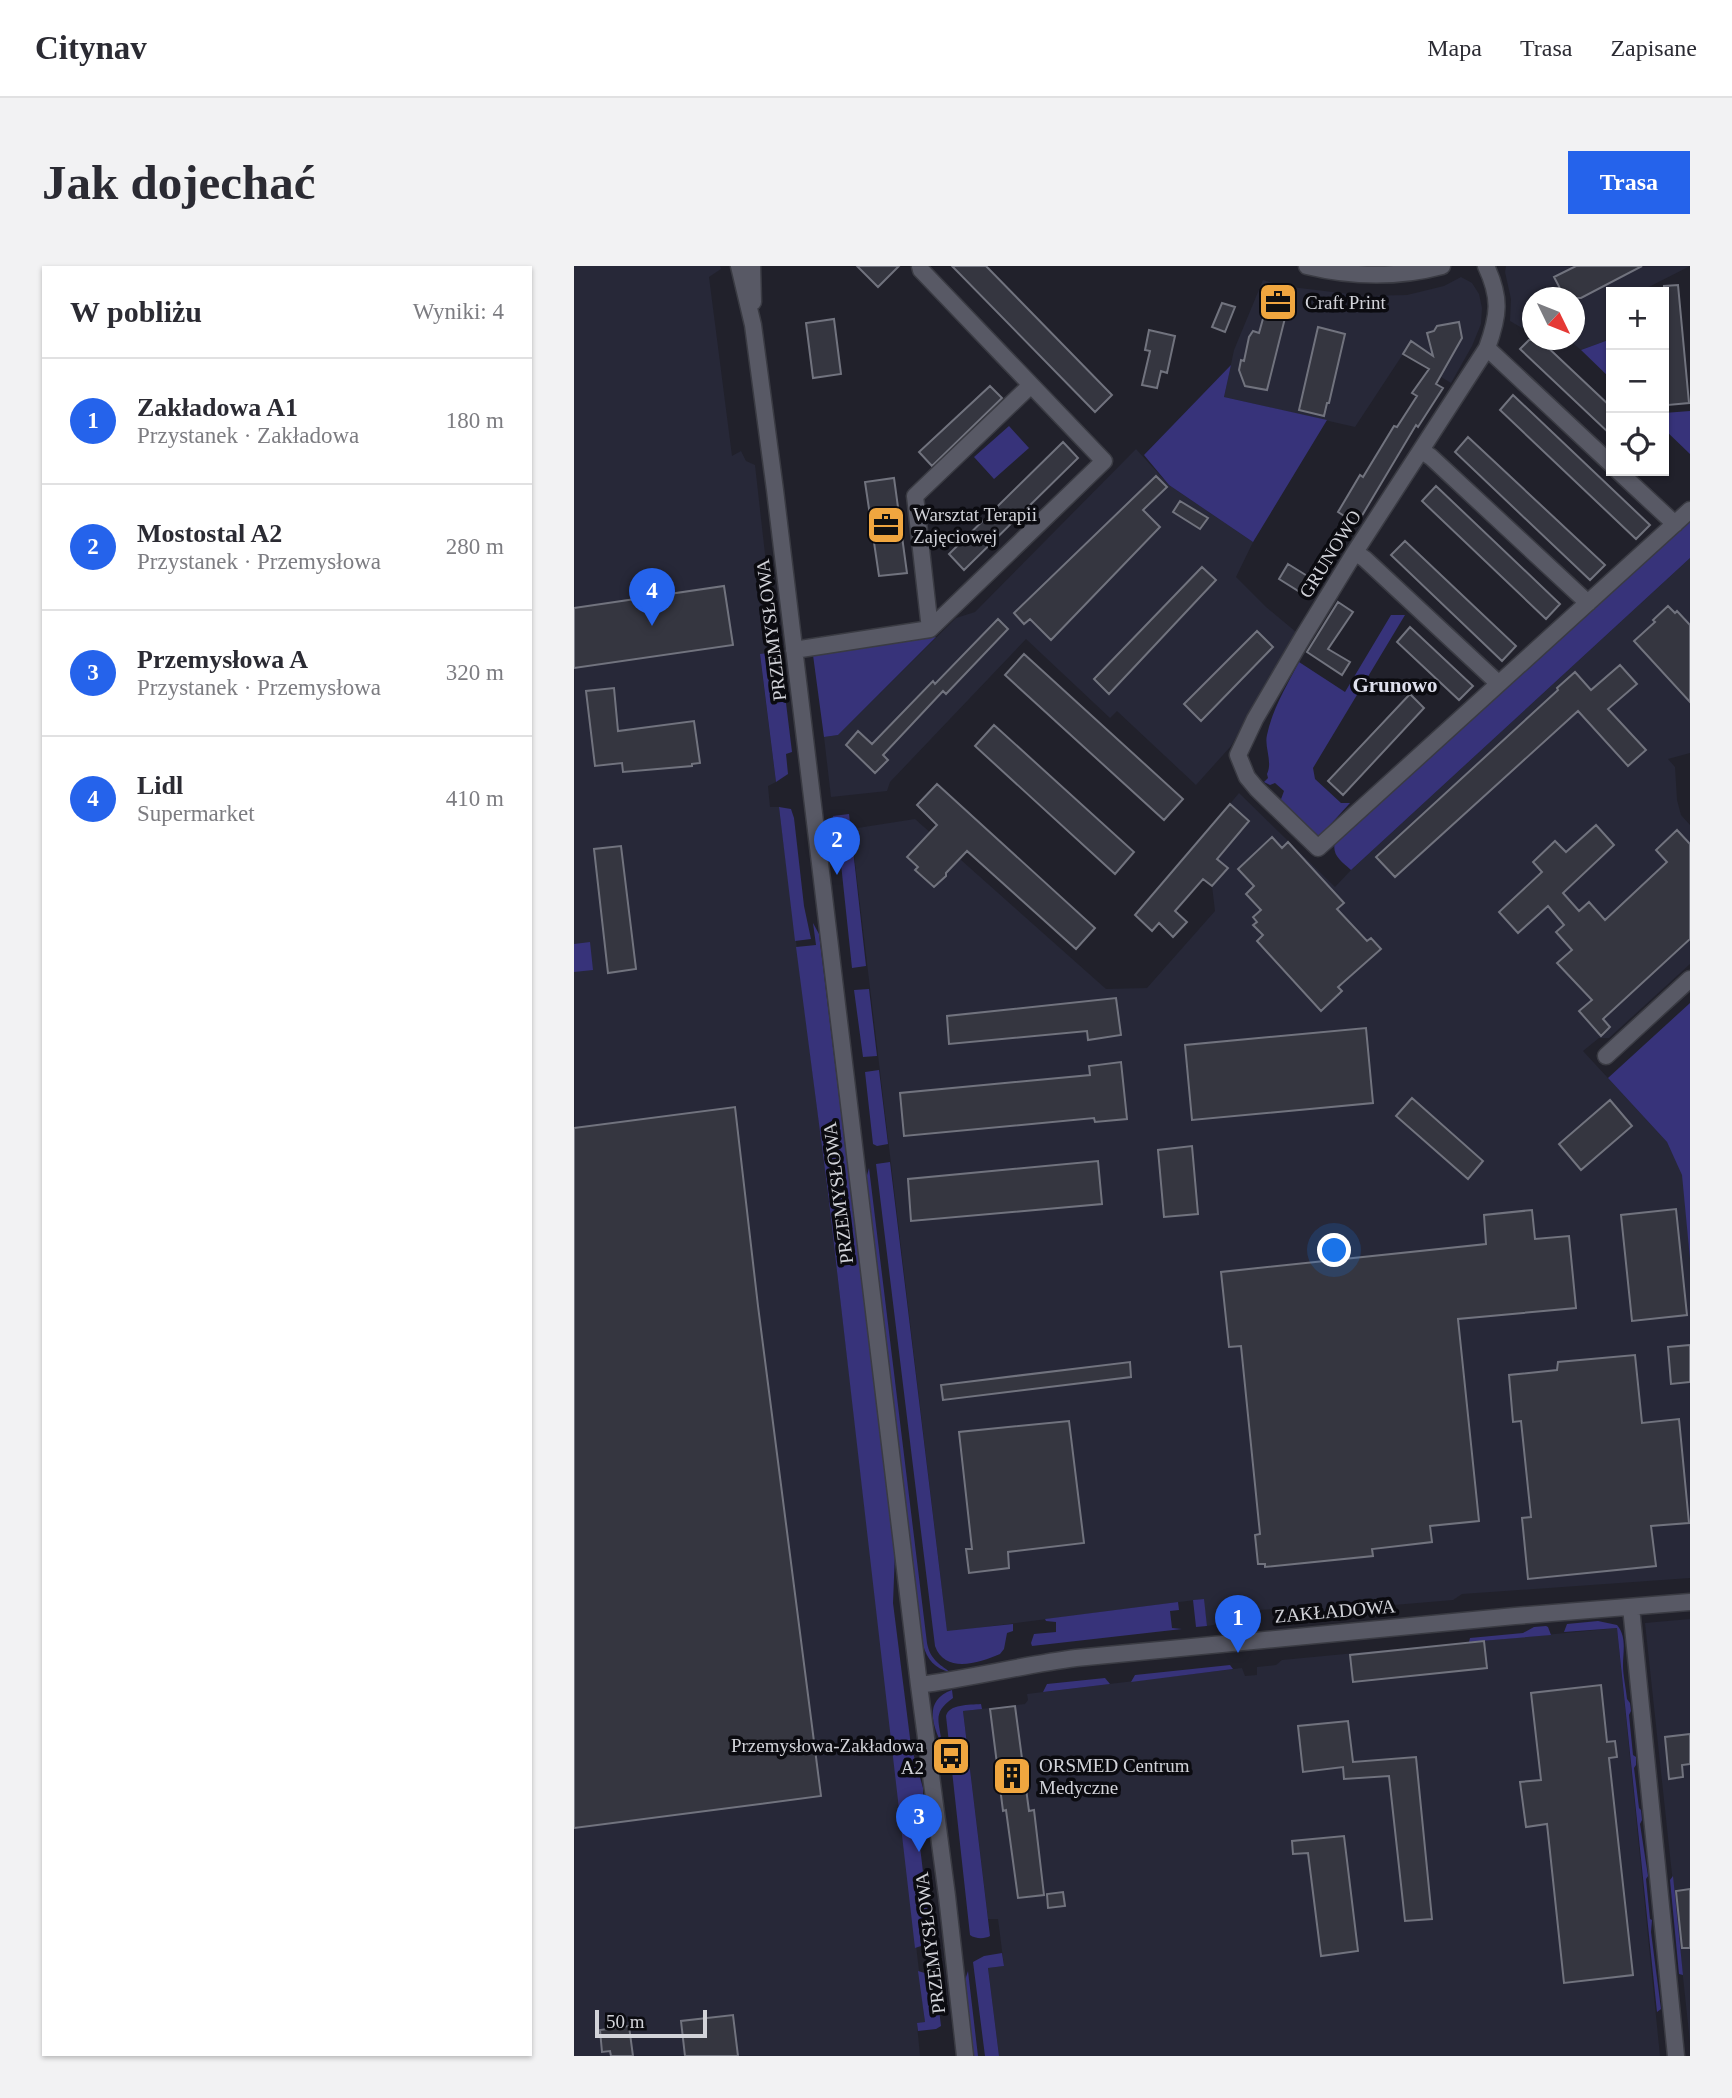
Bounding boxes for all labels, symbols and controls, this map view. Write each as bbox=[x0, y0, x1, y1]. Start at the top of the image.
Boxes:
text: Citynav bbox=[35, 30, 147, 66]
text: Mapa bbox=[1427, 35, 1482, 61]
text: Trasa bbox=[1520, 35, 1572, 61]
text: Zapisane bbox=[1610, 35, 1697, 61]
button: Trasa bbox=[1568, 151, 1690, 214]
text: Jak dojechać bbox=[42, 155, 316, 210]
office icon: Craft Print bbox=[1257, 281, 1299, 323]
north arrow bbox=[1522, 287, 1585, 350]
map controls bbox=[1606, 287, 1669, 476]
button: + bbox=[1606, 287, 1669, 350]
place label: Craft Print bbox=[1305, 292, 1386, 313]
text: W pobliżu bbox=[70, 295, 202, 328]
text: Wyniki: 4 bbox=[413, 299, 504, 324]
button: − bbox=[1606, 350, 1669, 413]
text: Zakładowa A1 bbox=[137, 393, 298, 422]
text: 1 bbox=[87, 408, 99, 433]
text: 180 m bbox=[446, 408, 504, 433]
button: locate bbox=[1606, 413, 1669, 476]
text: Przystanek · Zakładowa bbox=[137, 423, 359, 448]
office icon: Warsztat Terapii Zajęciowej bbox=[865, 504, 907, 546]
place label: Warsztat Terapii Zajęciowej bbox=[913, 504, 1037, 547]
street label: GRUNOWO bbox=[1295, 506, 1365, 602]
text: Mostostal A2 bbox=[137, 519, 282, 548]
text: 2 bbox=[87, 534, 99, 559]
text: 280 m bbox=[446, 534, 504, 559]
text: Przystanek · Przemysłowa bbox=[137, 549, 381, 574]
street label: PRZEMYSŁOWA bbox=[752, 558, 790, 702]
pin: 4 bbox=[629, 568, 675, 626]
text: Przemysłowa A bbox=[137, 645, 308, 674]
text: 3 bbox=[87, 660, 99, 685]
text: 320 m bbox=[446, 660, 504, 685]
district label: Grunowo bbox=[1352, 673, 1438, 697]
text: Przystanek · Przemysłowa bbox=[137, 675, 381, 700]
text: Lidl bbox=[137, 771, 183, 800]
text: 4 bbox=[87, 786, 99, 811]
text: 410 m bbox=[446, 786, 504, 811]
text: Supermarket bbox=[137, 801, 255, 826]
pin: 2 bbox=[814, 817, 860, 875]
street label: PRZEMYSŁOWA bbox=[819, 1121, 857, 1265]
your location bbox=[1317, 1233, 1351, 1267]
pin: 1 bbox=[1215, 1595, 1261, 1653]
street label: ZAKŁADOWA bbox=[1274, 1595, 1397, 1627]
place label: Przemysłowa-Zakładowa A2 bbox=[731, 1735, 925, 1778]
bus stop icon: Przemysłowa-Zakładowa A2 bbox=[930, 1735, 972, 1777]
building icon: ORSMED Centrum Medyczne bbox=[991, 1755, 1033, 1797]
place label: ORSMED Centrum Medyczne bbox=[1039, 1755, 1190, 1798]
pin: 3 bbox=[896, 1794, 942, 1852]
street label: PRZEMYSŁOWA bbox=[911, 1871, 949, 2015]
scale bar bbox=[595, 2007, 707, 2039]
text: 50 m bbox=[606, 2011, 645, 2032]

